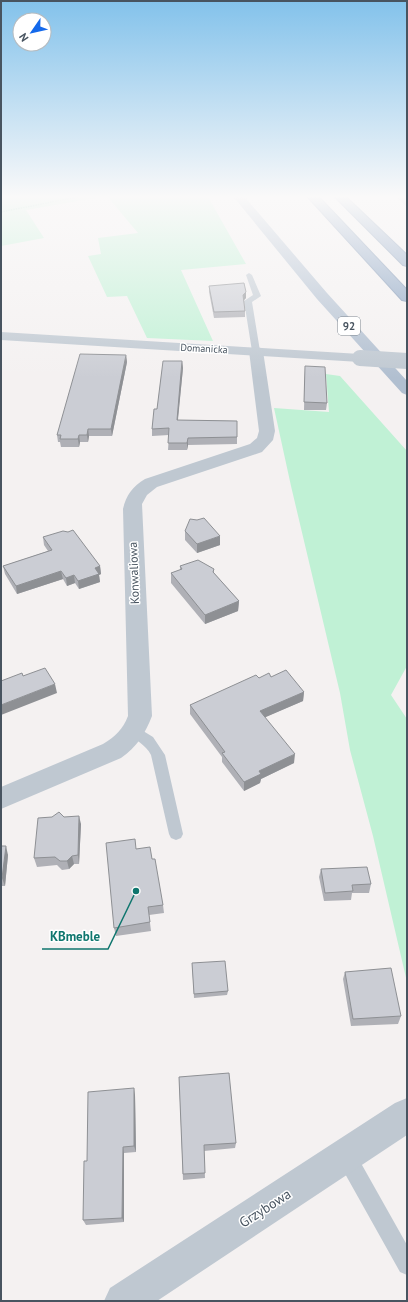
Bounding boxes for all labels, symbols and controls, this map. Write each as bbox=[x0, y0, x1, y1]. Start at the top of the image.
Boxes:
north arrow bbox=[12, 12, 52, 52]
text: N bbox=[16, 31, 32, 45]
road number: 92 bbox=[338, 317, 360, 335]
street label: Domanicka bbox=[180, 341, 228, 356]
street label: Konwaliowa bbox=[125, 542, 142, 604]
callout: KBmeble bbox=[42, 924, 108, 949]
text: KBmeble bbox=[50, 928, 100, 945]
street label: Grzybowa bbox=[236, 1185, 294, 1231]

